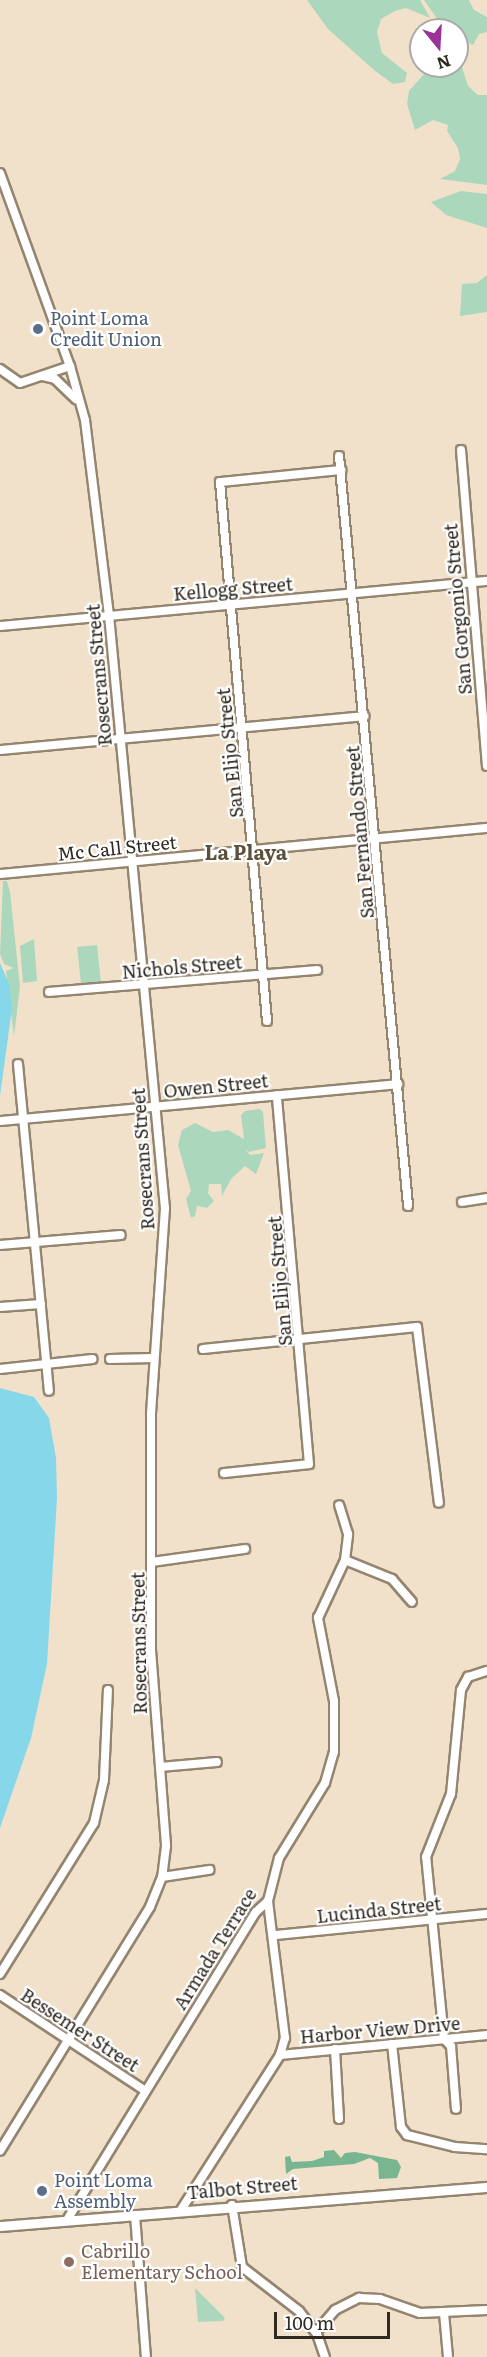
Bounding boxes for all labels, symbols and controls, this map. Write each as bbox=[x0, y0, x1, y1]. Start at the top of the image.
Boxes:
north arrow bbox=[409, 18, 469, 78]
text: N bbox=[434, 50, 454, 77]
place label: Point Loma Credit Union bbox=[50, 308, 162, 350]
marker: Point Loma Credit Union bbox=[31, 322, 45, 336]
street label: San Gorgonio Street bbox=[440, 523, 476, 695]
street label: Kellogg Street bbox=[172, 573, 294, 605]
street label: Rosecrans Street bbox=[82, 603, 116, 747]
street label: San Elijo Street bbox=[212, 687, 248, 819]
street label: San Fernando Street bbox=[342, 745, 378, 919]
street label: Mc Call Street bbox=[56, 831, 178, 865]
district label: La Playa bbox=[205, 839, 287, 863]
street label: Nichols Street bbox=[121, 951, 243, 983]
street label: Owen Street bbox=[163, 1070, 269, 1102]
street label: Rosecrans Street bbox=[127, 1087, 159, 1231]
street label: San Elijo Street bbox=[264, 1215, 296, 1347]
street label: Rosecrans Street bbox=[127, 1572, 151, 1714]
street label: Armada Terrace bbox=[169, 1884, 261, 2014]
street label: Lucinda Street bbox=[316, 1893, 442, 1927]
street label: Bessemer Street bbox=[17, 1984, 143, 2076]
street label: Harbor View Drive bbox=[299, 2012, 461, 2048]
place label: Point Loma Assembly bbox=[54, 2170, 153, 2212]
street label: Talbot Street bbox=[186, 2172, 298, 2204]
marker: Point Loma Assembly bbox=[35, 2184, 49, 2198]
place label: Cabrillo Elementary School bbox=[81, 2241, 243, 2284]
marker: Cabrillo Elementary School bbox=[62, 2255, 76, 2269]
scale bar bbox=[277, 2300, 392, 2338]
text: 100 m bbox=[285, 2309, 334, 2336]

